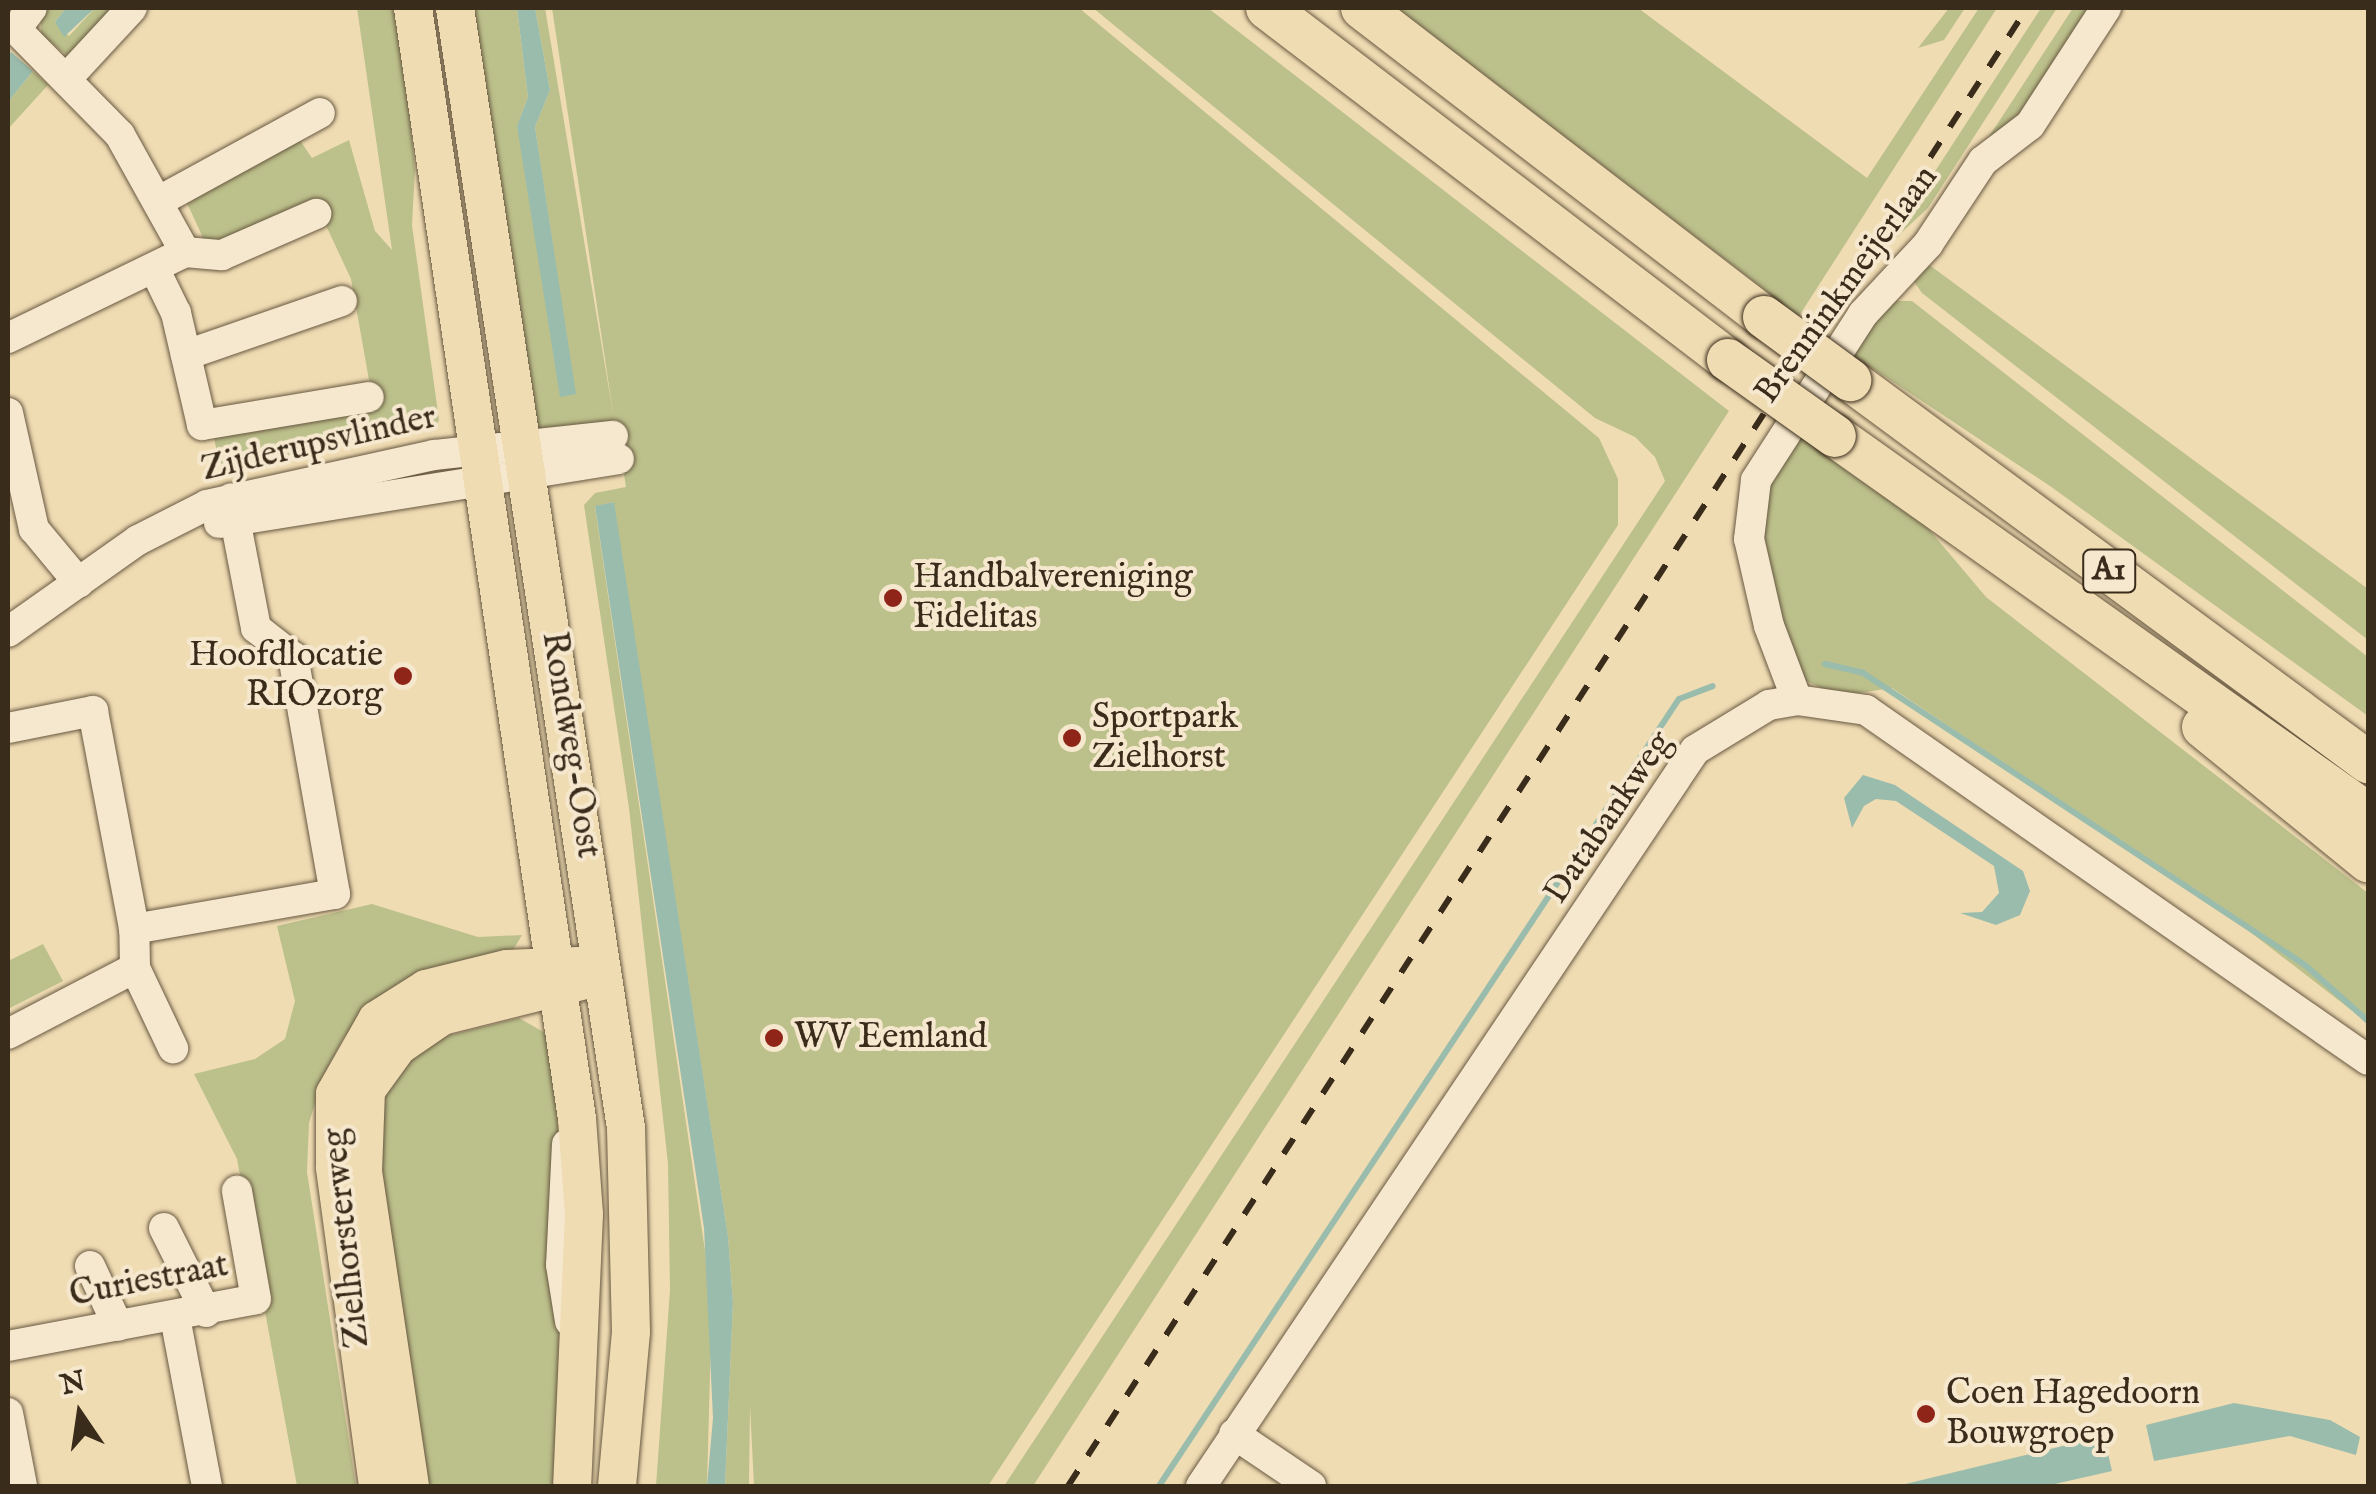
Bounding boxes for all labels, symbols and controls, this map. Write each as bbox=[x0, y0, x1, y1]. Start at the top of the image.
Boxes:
street label: Brenninkmeijerlaan bbox=[1747, 158, 1947, 412]
street label: Zijderupsvlinder bbox=[198, 397, 440, 491]
road number: A1 bbox=[2082, 544, 2136, 598]
place label: Handbalvereniging Fidelitas bbox=[913, 557, 1193, 639]
marker: Handbalvereniging Fidelitas bbox=[882, 587, 904, 609]
street label: Rondweg-Oost bbox=[531, 629, 609, 861]
place label: Hoofdlocatie RIOzorg bbox=[189, 635, 383, 717]
marker: Hoofdlocatie RIOzorg bbox=[392, 665, 414, 687]
place label: Sportpark Zielhorst bbox=[1092, 697, 1238, 779]
street label: Databankweg bbox=[1536, 724, 1682, 912]
marker: Sportpark Zielhorst bbox=[1061, 727, 1083, 749]
place label: WV Eemland bbox=[794, 1017, 987, 1059]
marker: WV Eemland bbox=[763, 1027, 785, 1049]
street label: Zielhorsterweg bbox=[315, 1126, 379, 1350]
street label: Curiestraat bbox=[66, 1245, 232, 1317]
north arrow bbox=[30, 1364, 130, 1464]
text: N bbox=[57, 1365, 89, 1404]
place label: Coen Hagedoorn Bouwgroep bbox=[1946, 1373, 2200, 1455]
marker: Coen Hagedoorn Bouwgroep bbox=[1915, 1403, 1937, 1425]

